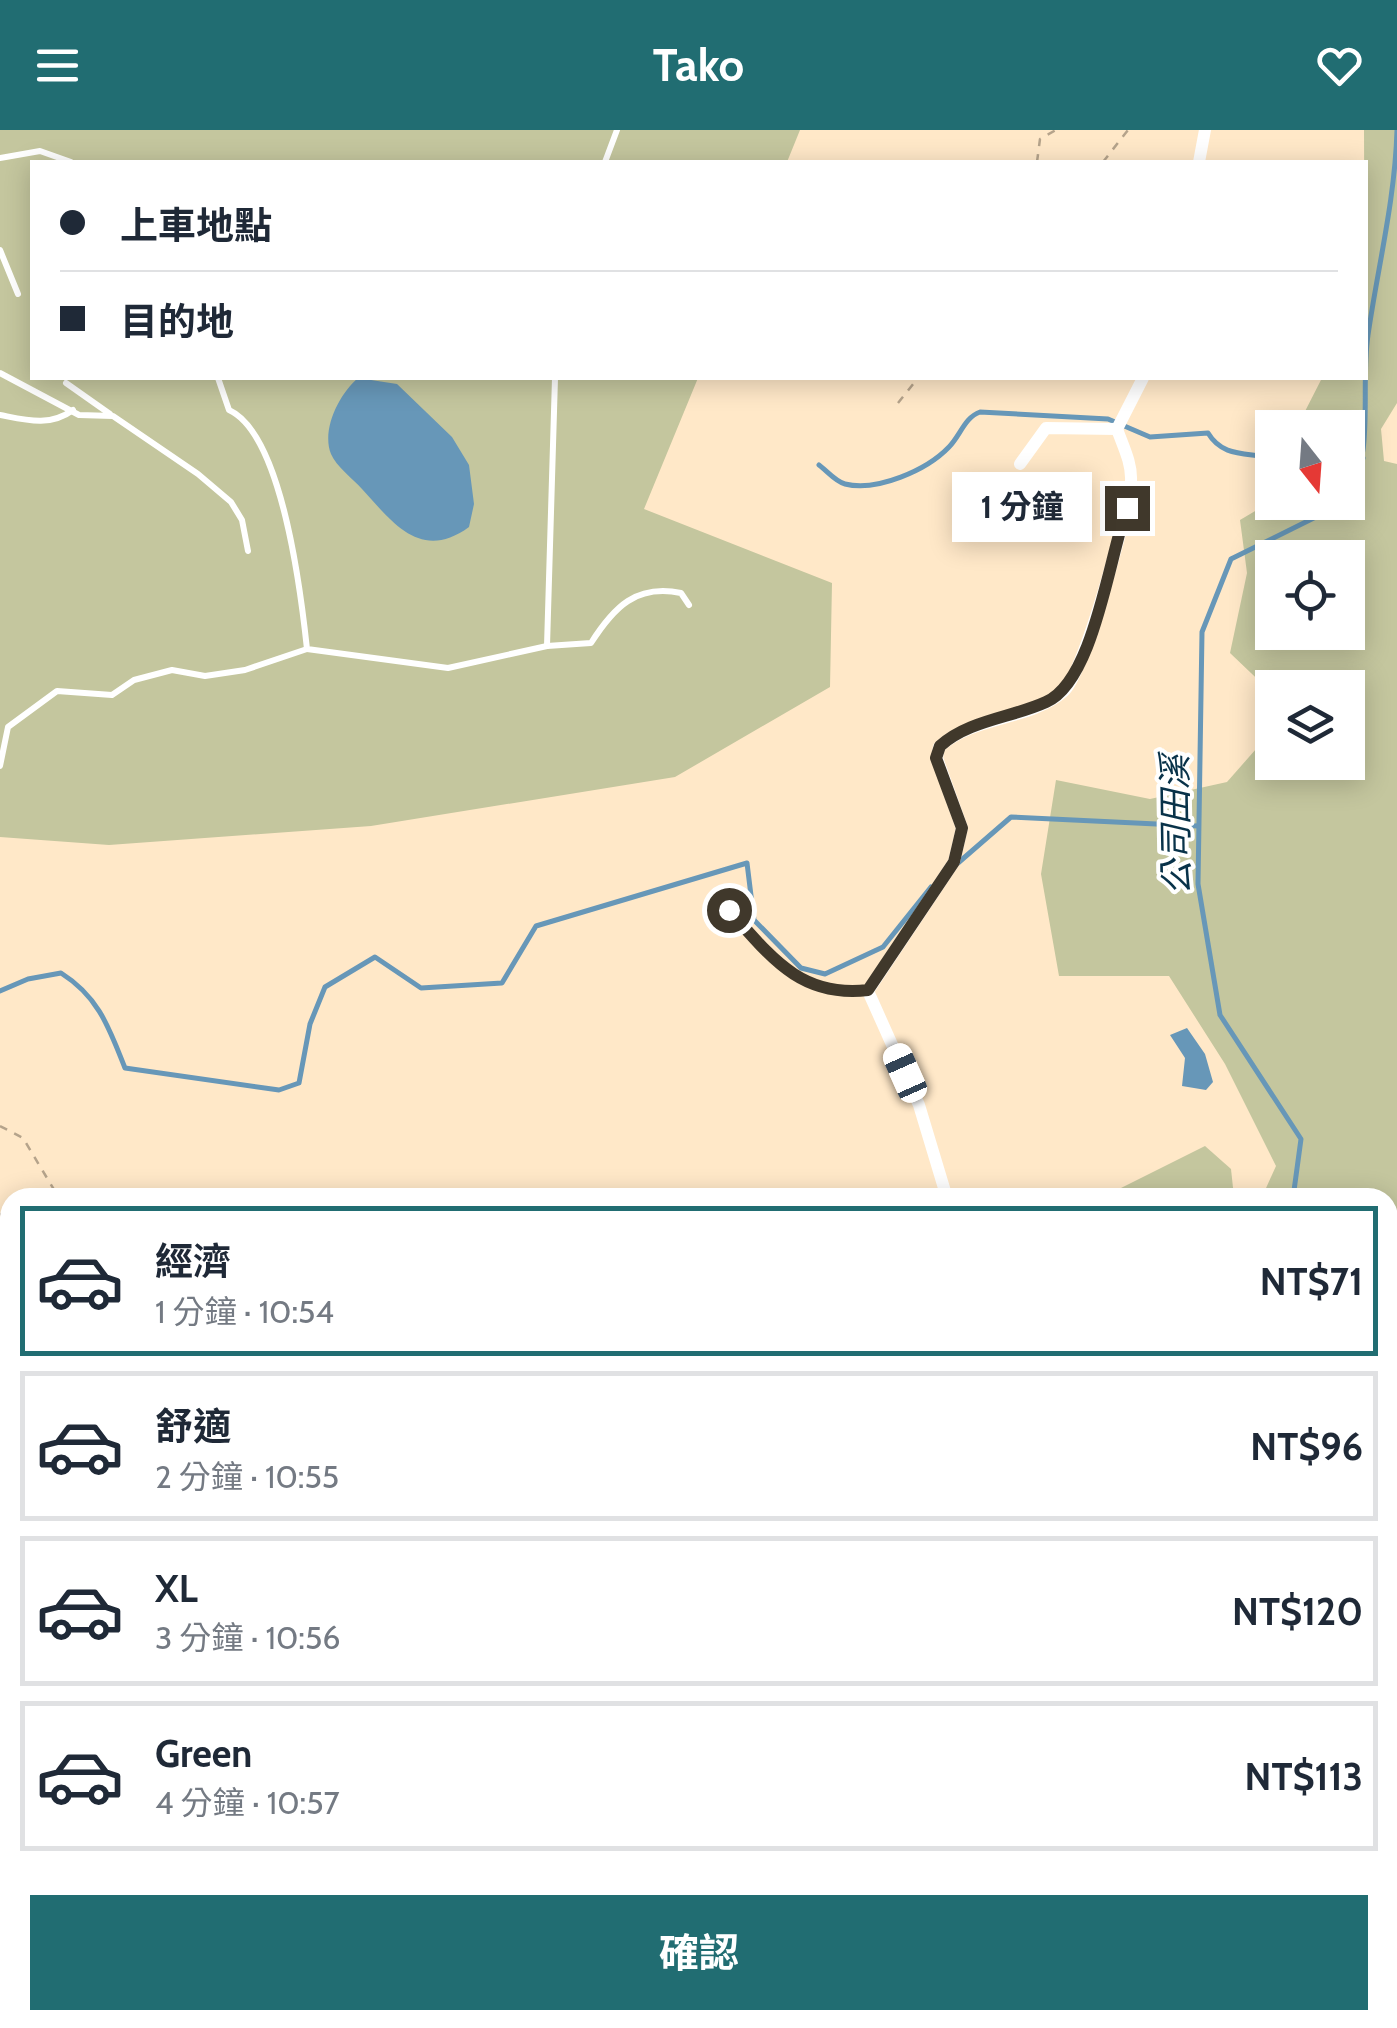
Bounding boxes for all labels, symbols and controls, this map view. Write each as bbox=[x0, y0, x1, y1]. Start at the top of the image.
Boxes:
icon: menu bbox=[30, 38, 85, 93]
text: Tako bbox=[653, 38, 744, 92]
icon: heart bbox=[1312, 38, 1367, 93]
text: 上車地點 bbox=[120, 202, 272, 249]
text: 目的地 bbox=[120, 298, 234, 345]
north arrow bbox=[1255, 410, 1365, 520]
map controls bbox=[1255, 410, 1365, 780]
callout: 1 分鐘 bbox=[952, 473, 1092, 543]
route end bbox=[1105, 486, 1150, 531]
text: 1 分鐘 bbox=[980, 487, 1064, 526]
button: locate bbox=[1255, 540, 1365, 650]
button: layers bbox=[1255, 670, 1365, 780]
water label: 公司田溪 bbox=[1153, 750, 1198, 895]
route start bbox=[707, 888, 752, 933]
car bbox=[879, 1039, 931, 1107]
icon: car bbox=[35, 1236, 125, 1326]
text: 經濟 bbox=[155, 1238, 231, 1285]
text: NT$71 bbox=[1260, 1258, 1363, 1305]
text: 1 分鐘 · 10:54 bbox=[155, 1292, 334, 1331]
icon: car bbox=[35, 1401, 125, 1491]
text: 舒適 bbox=[155, 1403, 231, 1450]
text: NT$96 bbox=[1250, 1423, 1363, 1470]
text: 2 分鐘 · 10:55 bbox=[155, 1457, 339, 1496]
text: XL bbox=[155, 1565, 198, 1612]
icon: car bbox=[35, 1566, 125, 1656]
text: NT$120 bbox=[1232, 1588, 1363, 1635]
text: 3 分鐘 · 10:56 bbox=[155, 1618, 340, 1657]
text: Green bbox=[155, 1730, 252, 1777]
icon: car bbox=[35, 1731, 125, 1821]
text: NT$113 bbox=[1245, 1753, 1363, 1800]
text: 4 分鐘 · 10:57 bbox=[155, 1783, 340, 1822]
button: 確認 bbox=[30, 1895, 1368, 2010]

